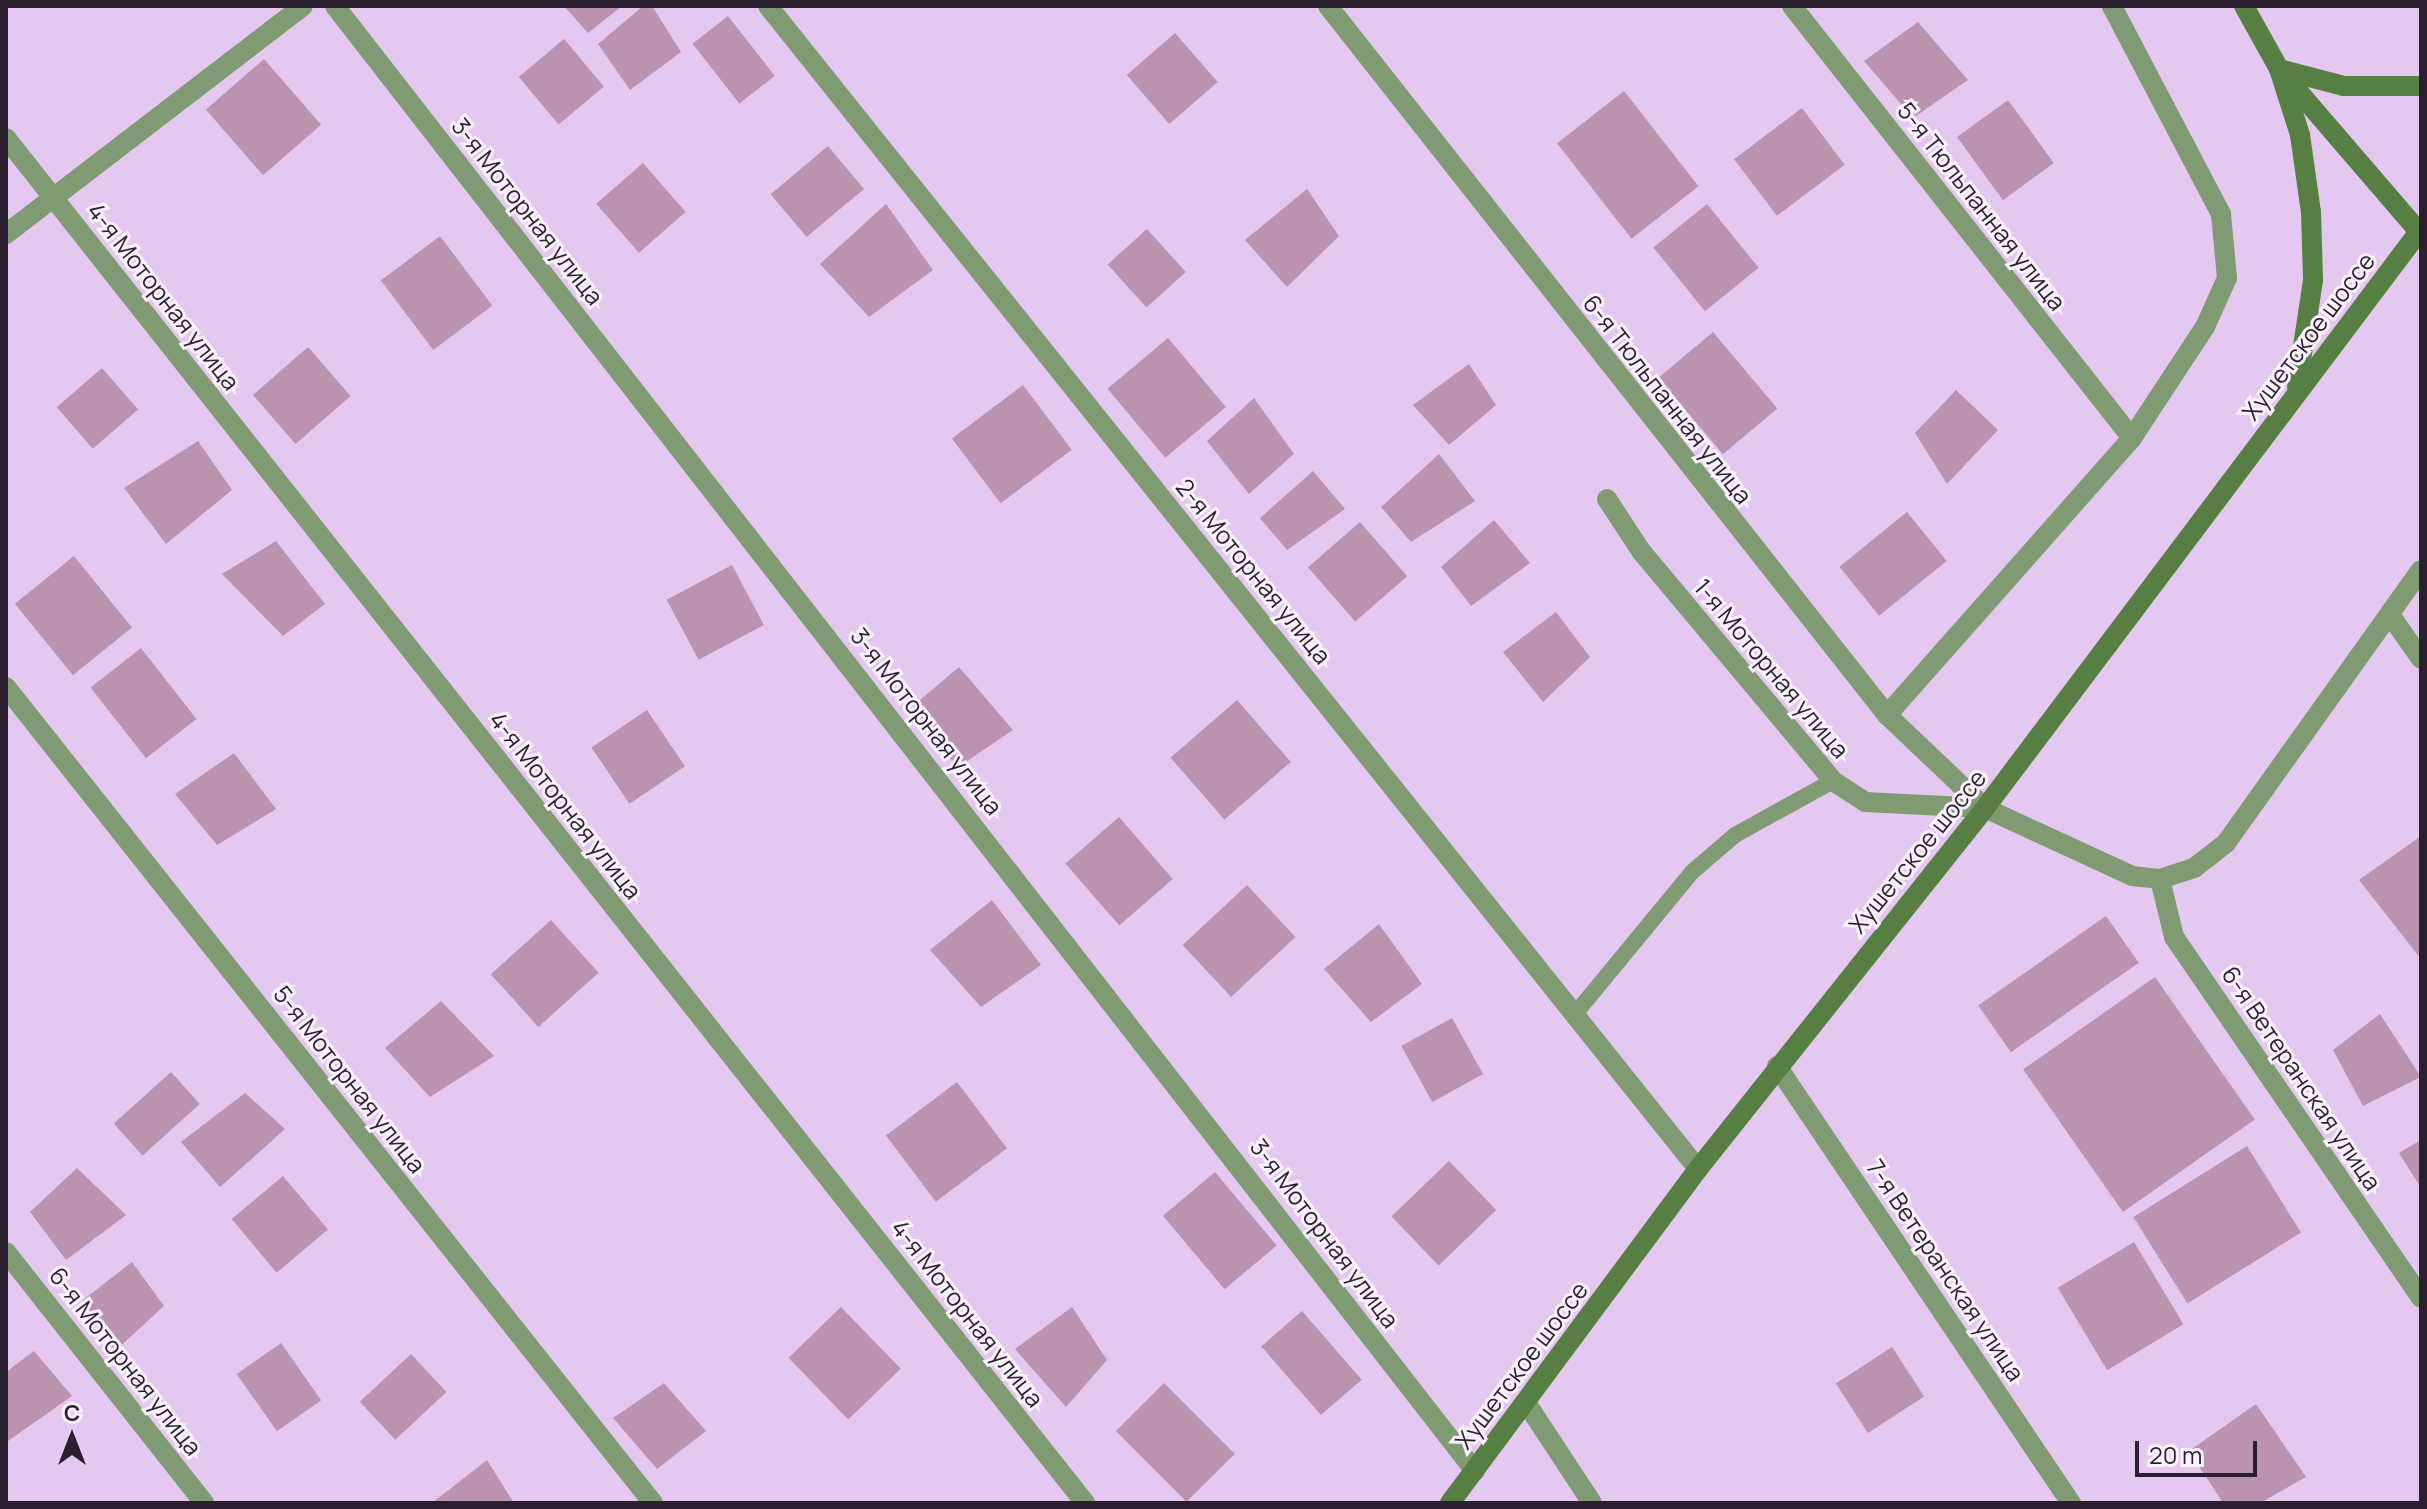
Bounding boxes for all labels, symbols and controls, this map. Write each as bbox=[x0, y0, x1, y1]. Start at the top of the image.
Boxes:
street label: 5-я Тюльпанная улица bbox=[1892, 96, 2072, 316]
street label: 3-я Моторная улица bbox=[446, 112, 610, 310]
street label: 4-я Моторная улица bbox=[82, 197, 246, 395]
street label: Хушетское шоссе bbox=[2236, 247, 2380, 425]
street label: 6-я Тюльпанная улица bbox=[1577, 289, 1759, 509]
street label: 2-я Моторная улица bbox=[1171, 473, 1337, 669]
street label: 1-я Моторная улица bbox=[1689, 572, 1855, 764]
street label: 3-я Моторная улица bbox=[845, 622, 1009, 820]
street label: 4-я Моторная улица bbox=[484, 706, 648, 904]
street label: Хушетское шоссе bbox=[1842, 764, 1992, 938]
street label: 6-я Ветеранская улица bbox=[2216, 961, 2388, 1195]
street label: 5-я Моторная улица bbox=[268, 980, 432, 1178]
street label: 3-я Моторная улица bbox=[1245, 1133, 1405, 1333]
street label: 7-я Ветеранская улица bbox=[1861, 1154, 2031, 1386]
street label: 4-я Моторная улица bbox=[886, 1214, 1050, 1412]
street label: 6-я Моторная улица bbox=[44, 1261, 208, 1461]
street label: Хушетское шоссе bbox=[1449, 1276, 1593, 1454]
north arrow bbox=[32, 1397, 112, 1477]
text: С bbox=[64, 1398, 80, 1428]
scale bar bbox=[2139, 1425, 2261, 1475]
text: 20 m bbox=[2149, 1438, 2202, 1471]

